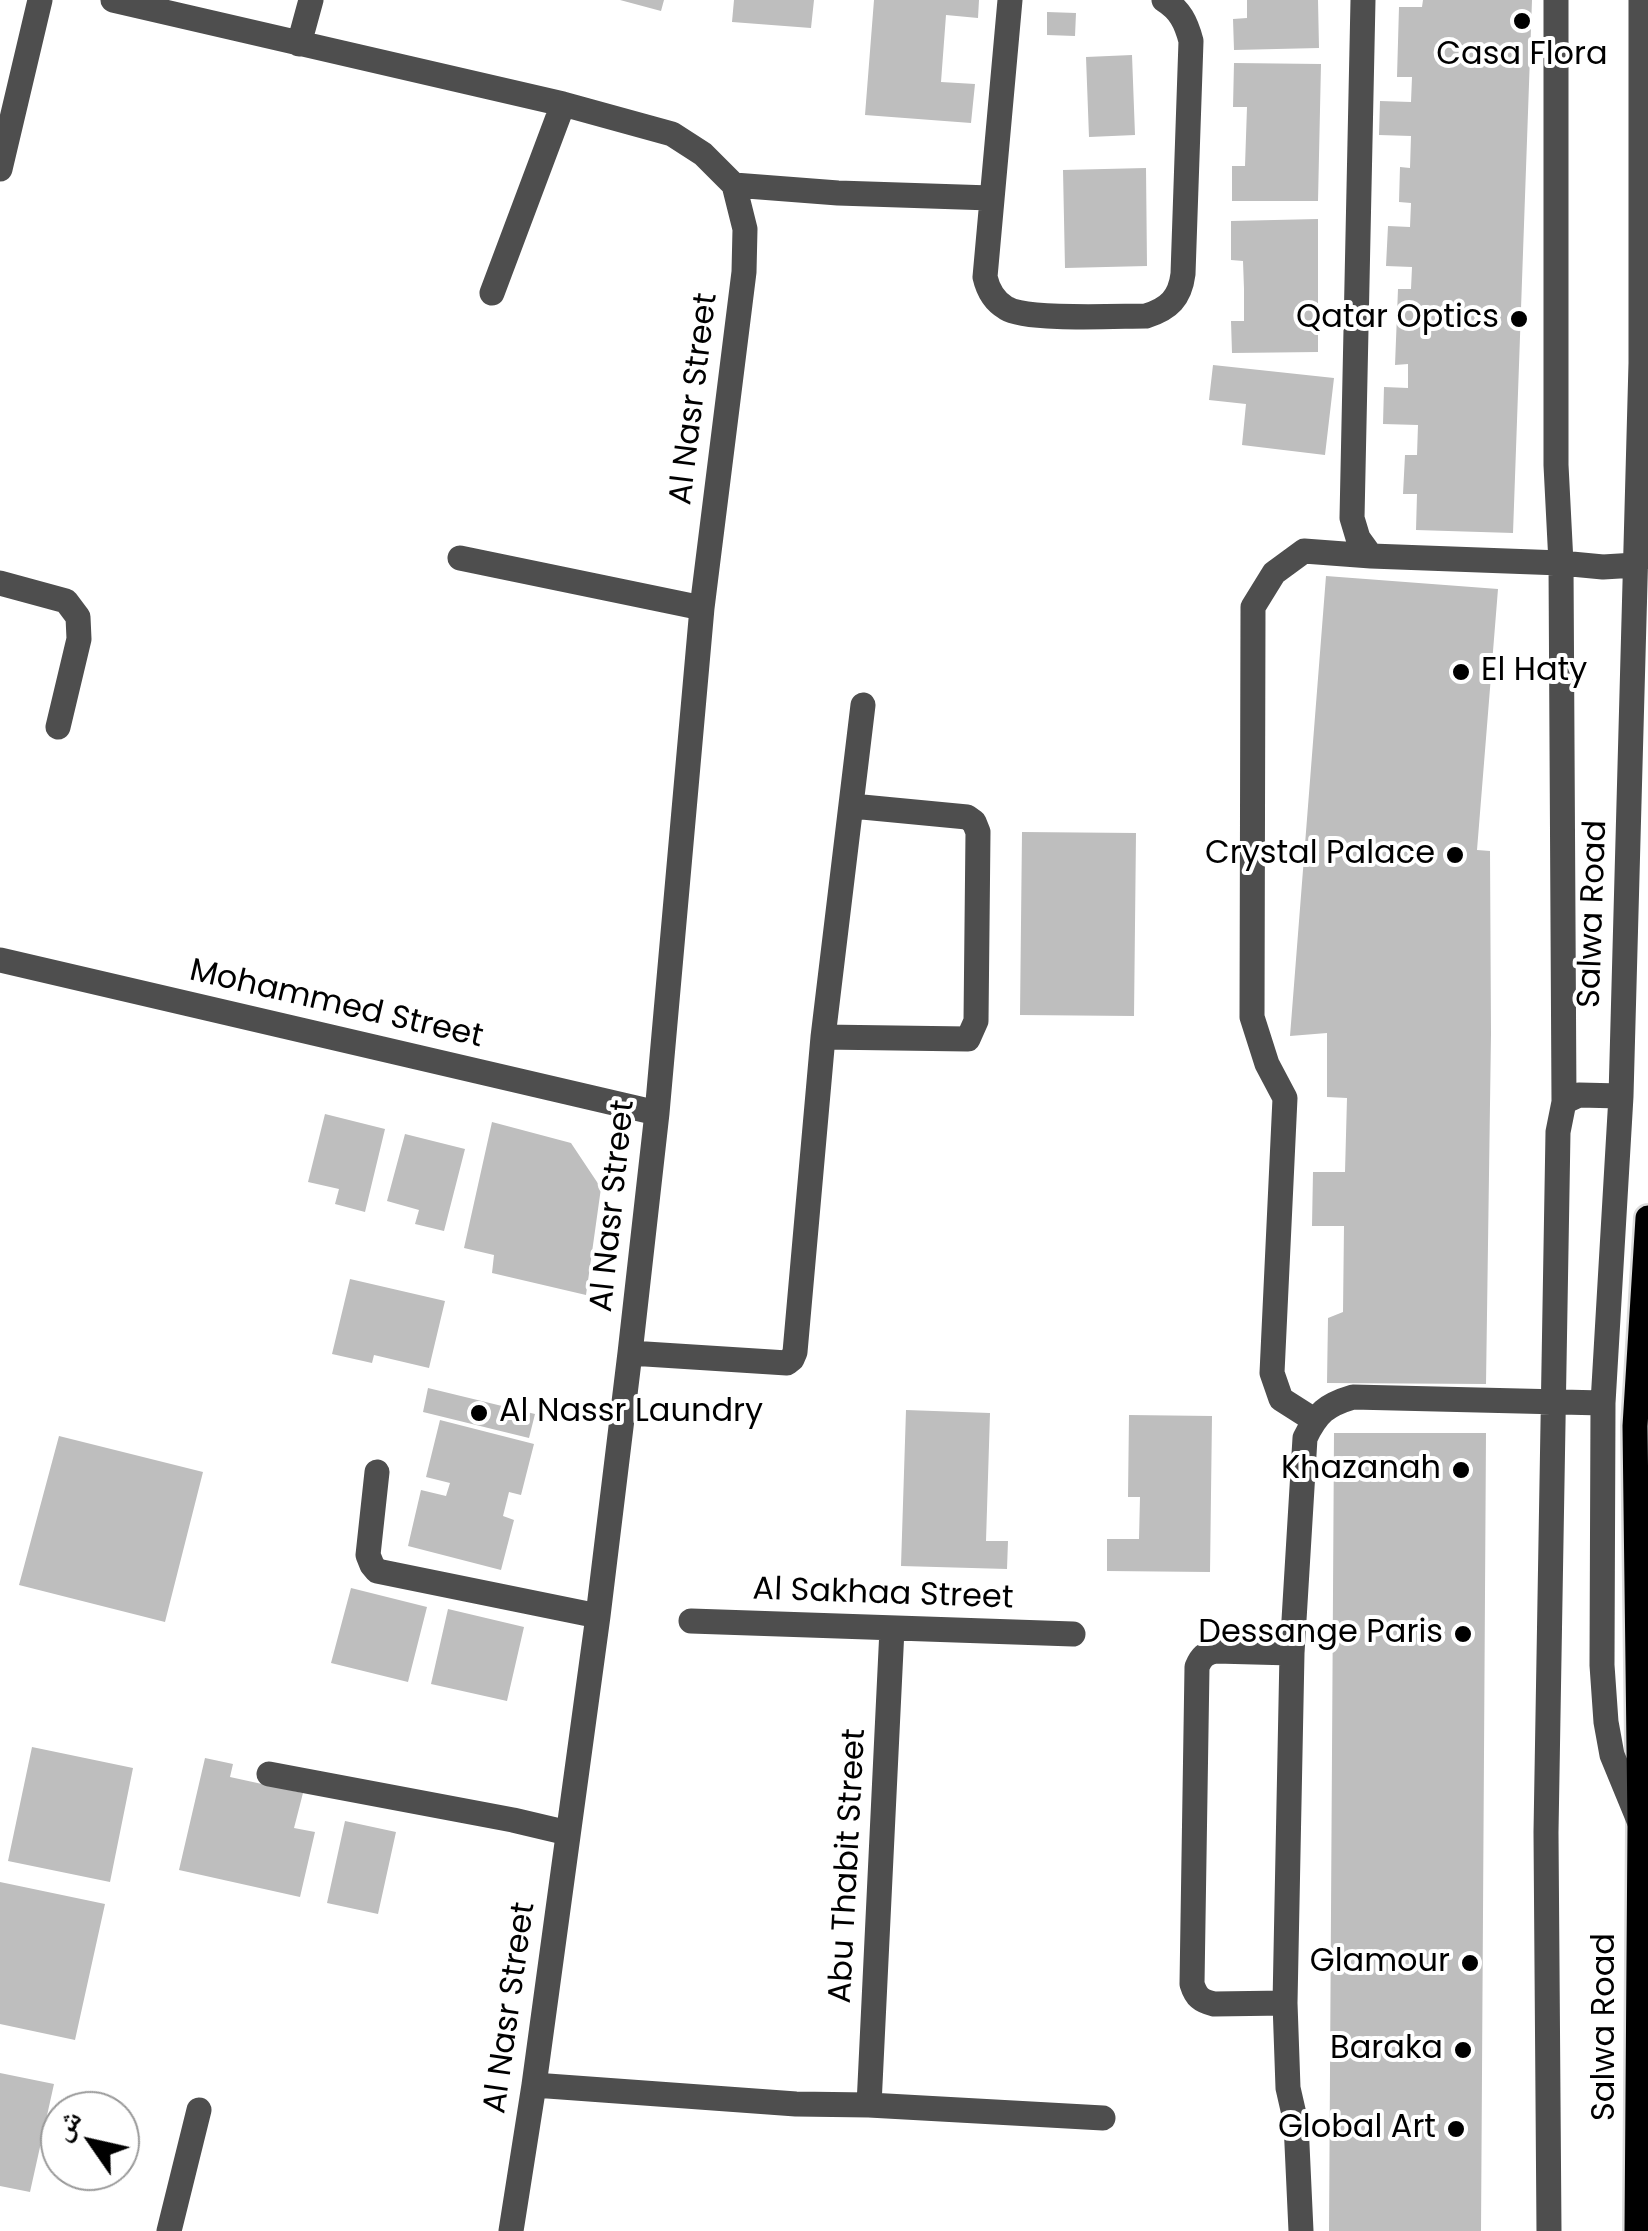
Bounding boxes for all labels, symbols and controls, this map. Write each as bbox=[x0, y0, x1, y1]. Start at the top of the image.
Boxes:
marker: Casa Flora bbox=[1511, 10, 1533, 32]
place label: Casa Flora bbox=[1436, 37, 1608, 75]
street label: Al Nasr Street bbox=[663, 291, 727, 507]
place label: Qatar Optics bbox=[1296, 300, 1499, 338]
marker: Qatar Optics bbox=[1508, 308, 1530, 330]
place label: El Haty bbox=[1481, 653, 1587, 691]
marker: El Haty bbox=[1450, 661, 1472, 683]
street label: Salwa Road bbox=[1572, 819, 1616, 1009]
place label: Crystal Palace bbox=[1205, 836, 1435, 874]
marker: Crystal Palace bbox=[1444, 844, 1466, 866]
street label: Mohammed Street bbox=[186, 953, 486, 1057]
street label: Al Nasr Street bbox=[584, 1098, 644, 1314]
place label: Al Nassr Laundry bbox=[499, 1394, 763, 1432]
marker: Al Nassr Laundry bbox=[468, 1402, 490, 1424]
place label: Khazanah bbox=[1281, 1451, 1441, 1489]
marker: Khazanah bbox=[1450, 1459, 1472, 1481]
street label: Al Sakhaa Street bbox=[752, 1571, 1014, 1619]
place label: Dessange Paris bbox=[1198, 1615, 1443, 1653]
marker: Dessange Paris bbox=[1452, 1623, 1474, 1645]
street label: Abu Thabit Street bbox=[823, 1728, 875, 2004]
street label: Al Nasr Street bbox=[477, 1900, 545, 2116]
street label: Salwa Road bbox=[1587, 1933, 1625, 2121]
place label: Glamour bbox=[1310, 1944, 1450, 1982]
marker: Glamour bbox=[1459, 1952, 1481, 1974]
place label: Baraka bbox=[1330, 2031, 1443, 2069]
marker: Baraka bbox=[1452, 2039, 1474, 2061]
north arrow bbox=[40, 2091, 140, 2191]
text: ش bbox=[42, 2102, 91, 2148]
place label: Global Art bbox=[1278, 2110, 1436, 2148]
marker: Global Art bbox=[1445, 2118, 1467, 2140]

